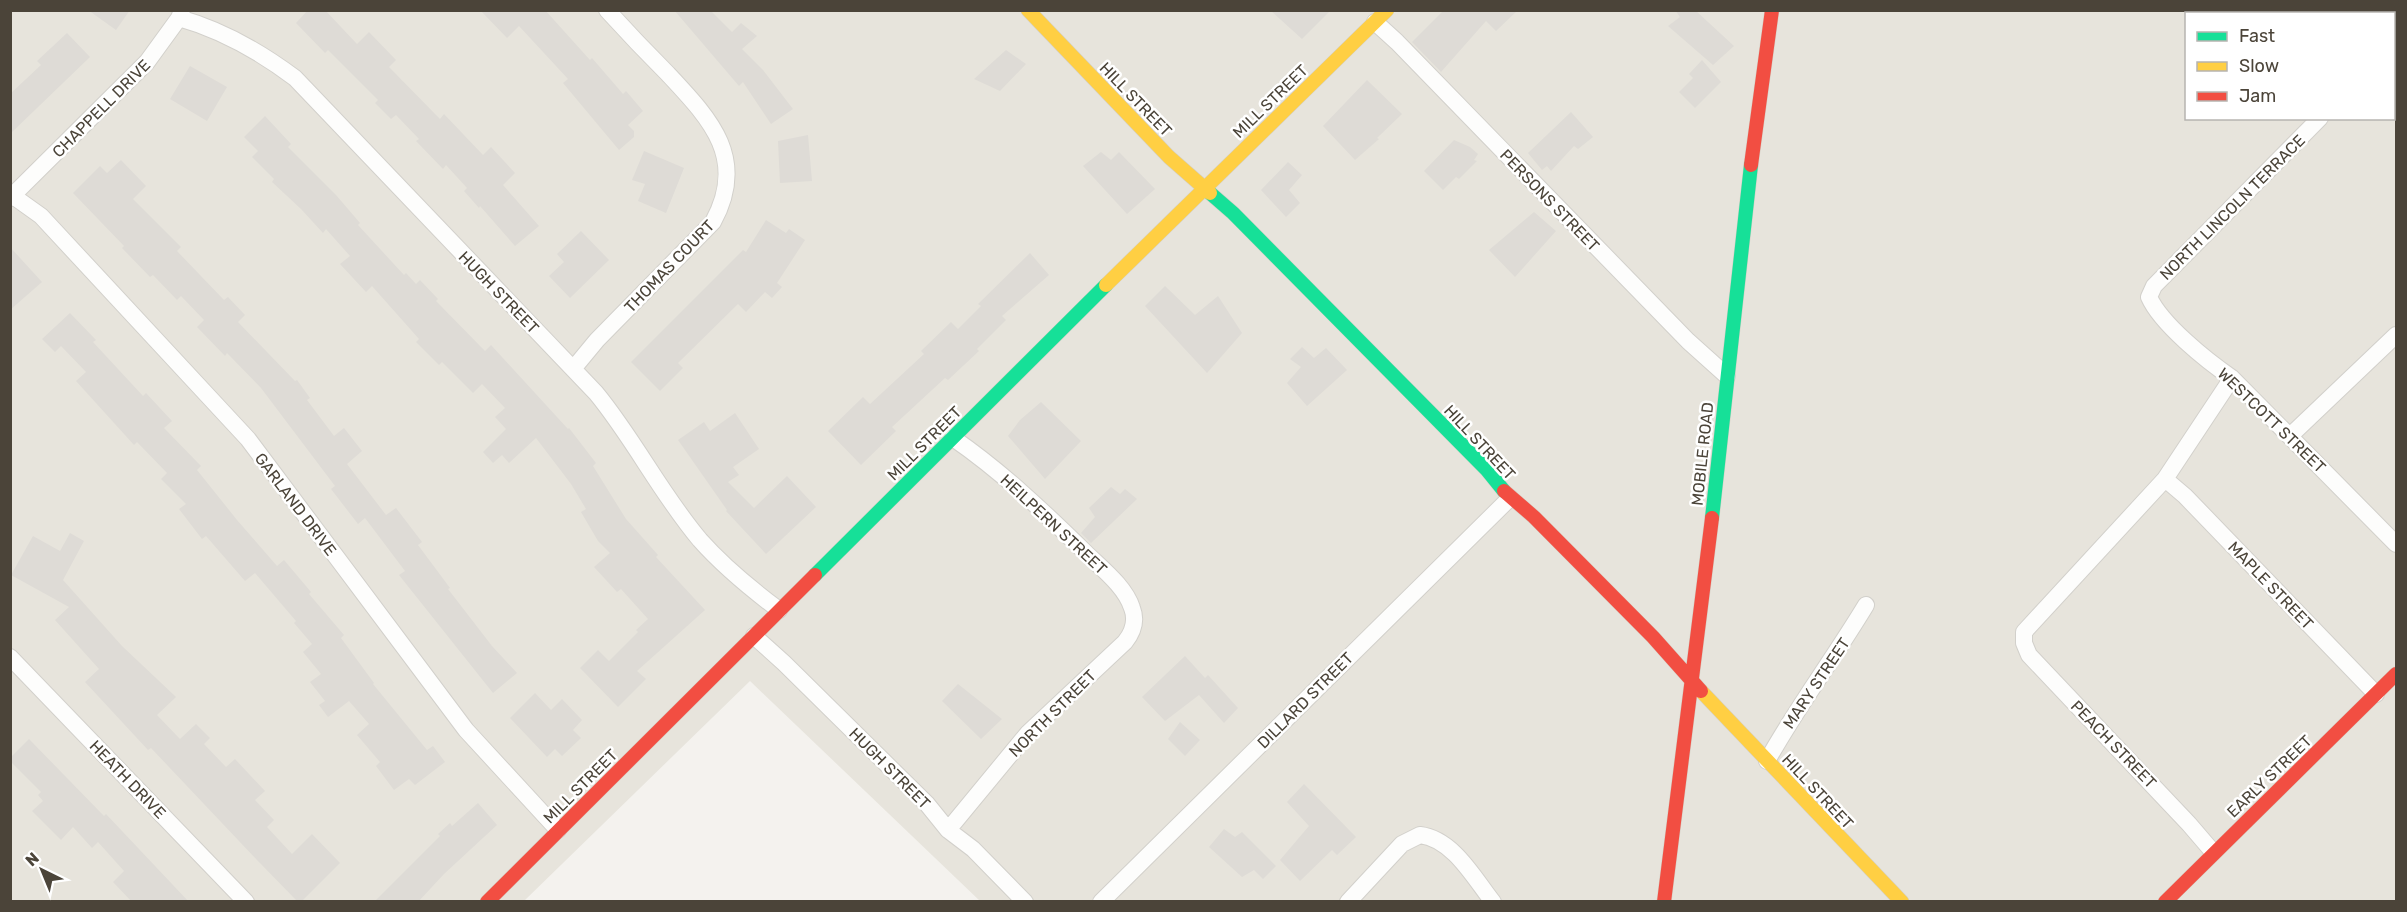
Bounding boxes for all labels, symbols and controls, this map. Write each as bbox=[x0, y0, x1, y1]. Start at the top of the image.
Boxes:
legend bbox=[2185, 12, 2395, 120]
text: Fast bbox=[2239, 25, 2275, 47]
street label: CHAPPELL DRIVE bbox=[48, 55, 154, 161]
text: Slow bbox=[2239, 55, 2279, 77]
street label: HILL STREET bbox=[1096, 58, 1176, 140]
street label: MILL STREET bbox=[1229, 61, 1312, 142]
text: Jam bbox=[2239, 85, 2276, 107]
street label: NORTH LINCOLN TERRACE bbox=[2156, 131, 2309, 284]
street label: PERSONS STREET bbox=[1496, 145, 1603, 255]
street label: THOMAS COURT bbox=[621, 216, 718, 316]
street label: HUGH STREET bbox=[455, 247, 543, 337]
street label: WESTCOTT STREET bbox=[2214, 364, 2330, 477]
street label: HILL STREET bbox=[1440, 401, 1519, 484]
street label: MOBILE ROAD bbox=[1688, 401, 1717, 507]
street label: MILL STREET bbox=[883, 402, 965, 484]
street label: GARLAND DRIVE bbox=[251, 449, 340, 559]
street label: HEILPERN STREET bbox=[997, 470, 1111, 578]
street label: MAPLE STREET bbox=[2224, 538, 2317, 633]
street label: MARY STREET bbox=[1779, 634, 1854, 732]
street label: DILLARD STREET bbox=[1253, 648, 1357, 752]
street label: NORTH STREET bbox=[1005, 666, 1100, 761]
street label: PEACH STREET bbox=[2067, 696, 2160, 792]
street label: HUGH STREET bbox=[845, 724, 934, 813]
street label: EARLY STREET bbox=[2223, 731, 2316, 821]
street label: HEATH DRIVE bbox=[86, 736, 170, 822]
street label: MILL STREET bbox=[539, 745, 621, 827]
street label: HILL STREET bbox=[1778, 750, 1857, 833]
north arrow bbox=[12, 840, 72, 900]
text: N bbox=[21, 849, 43, 870]

